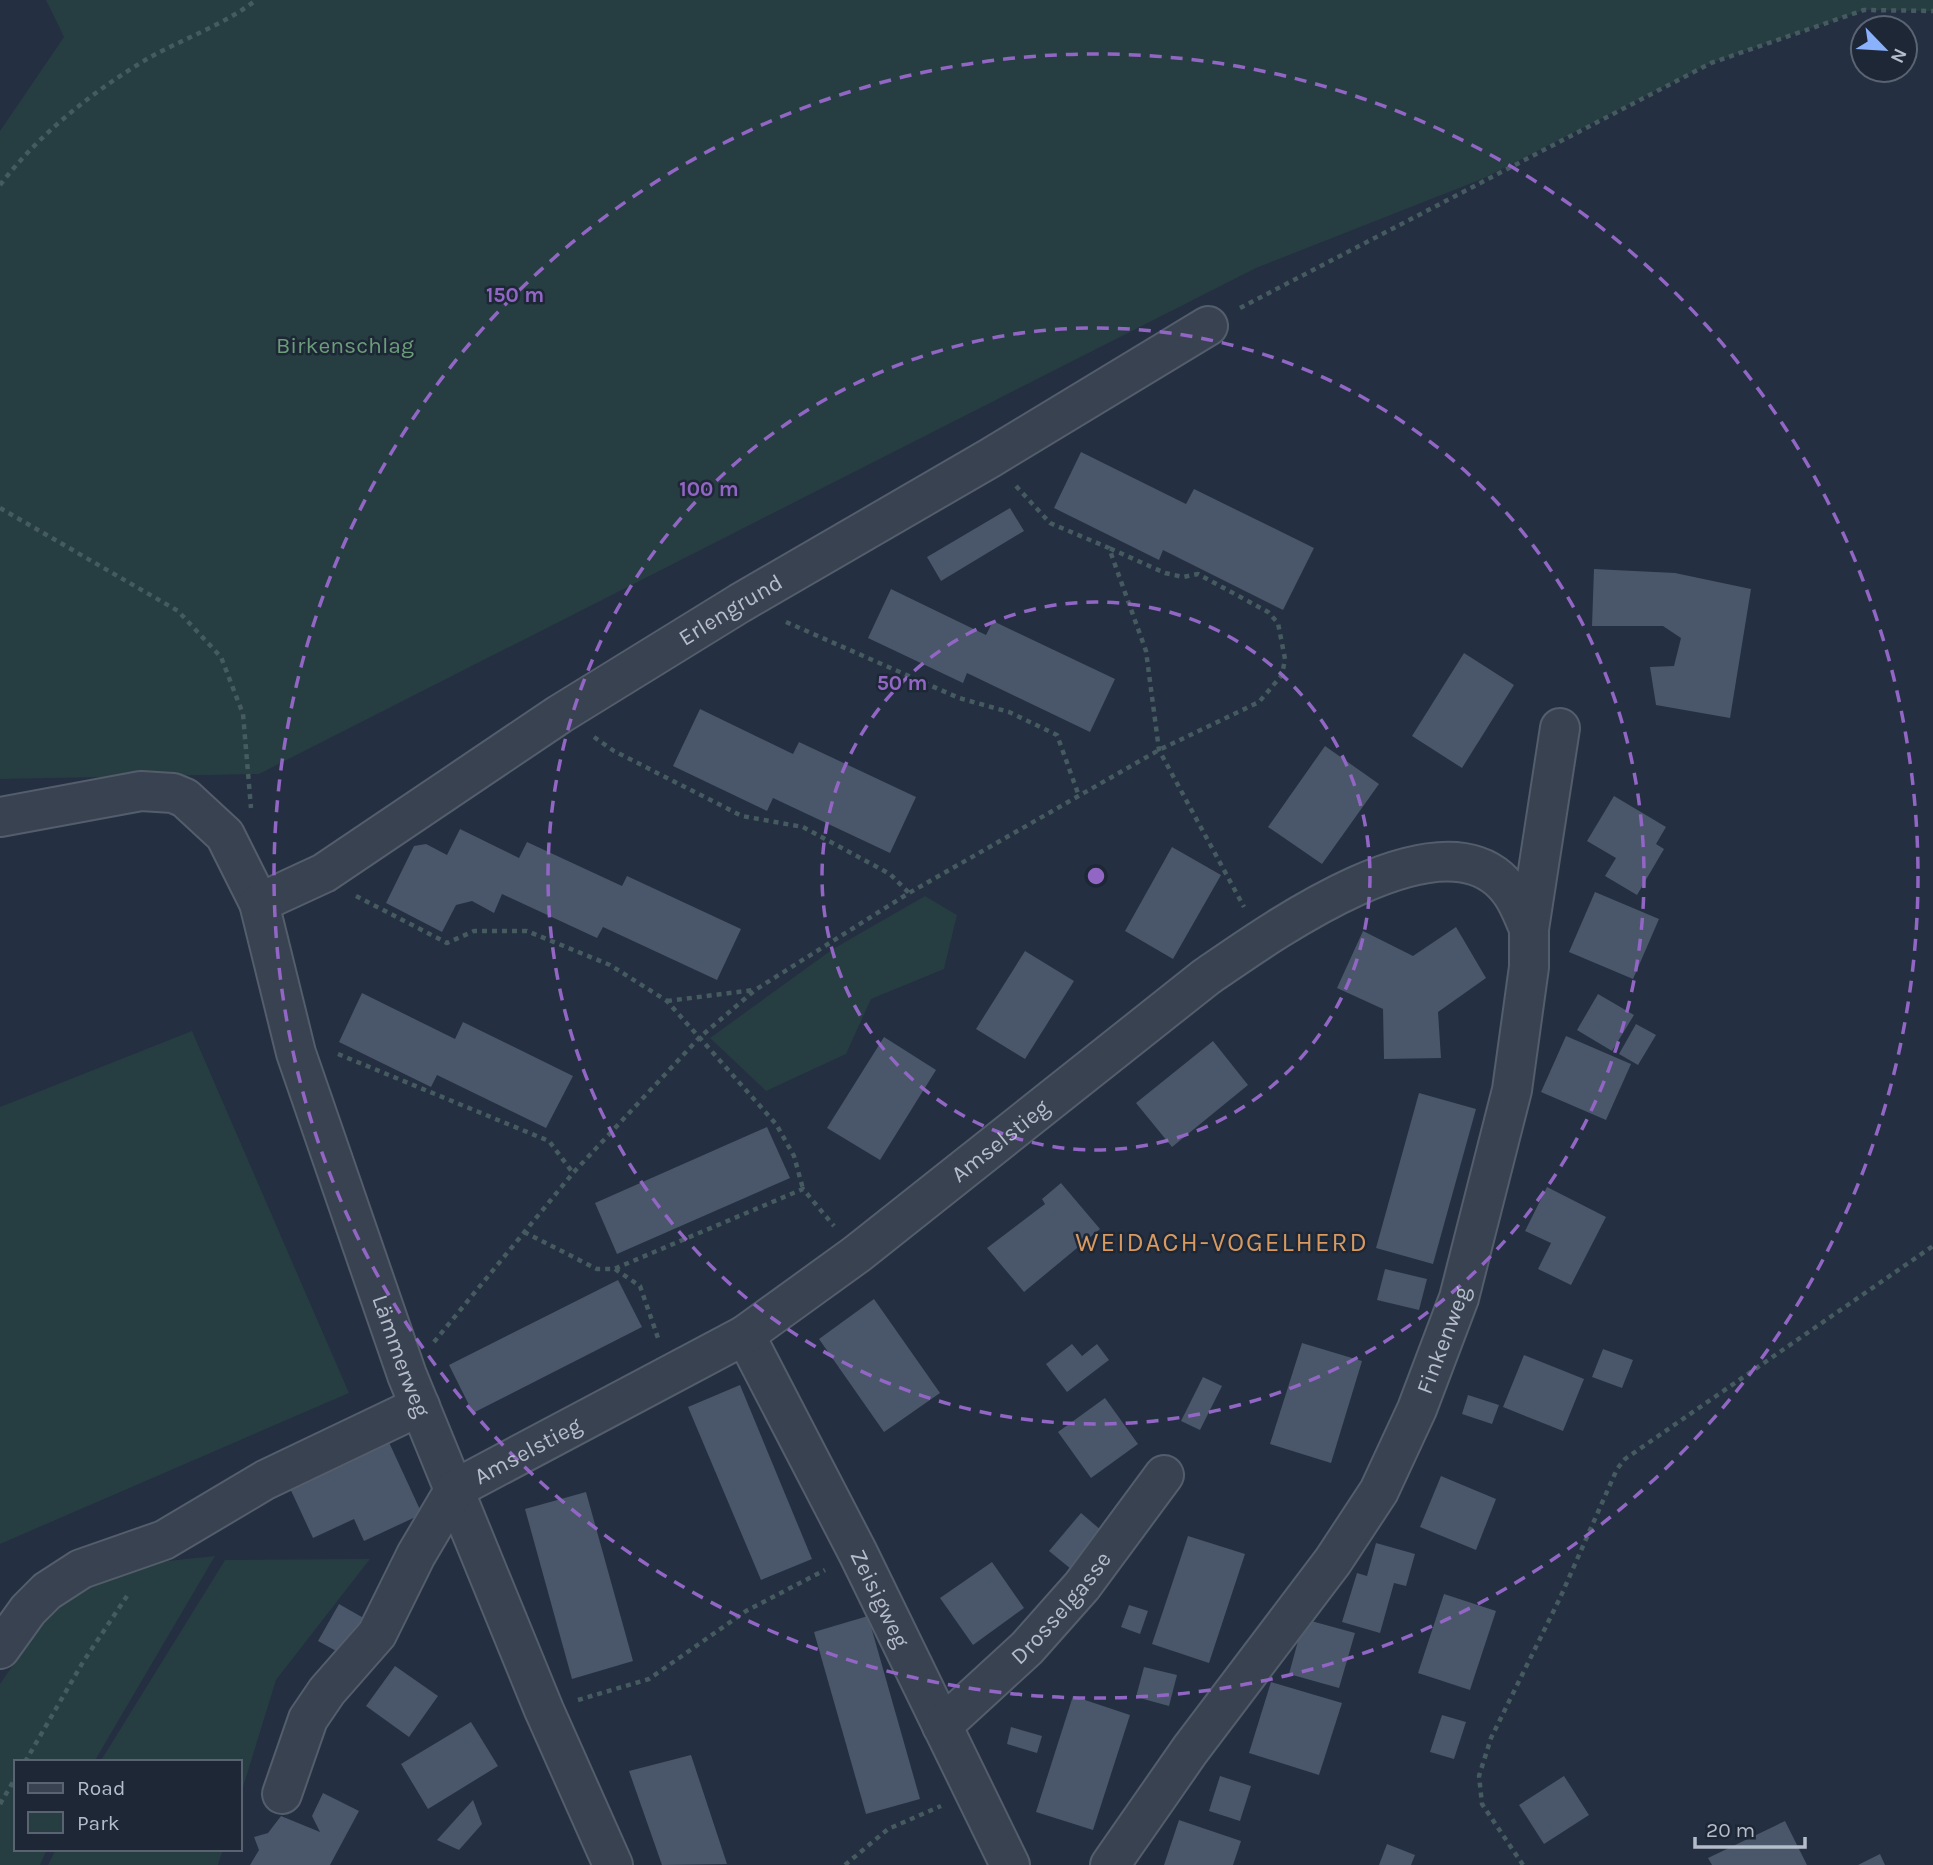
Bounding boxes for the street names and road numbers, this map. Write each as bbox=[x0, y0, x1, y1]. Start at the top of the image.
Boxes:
street label: Erlengrund bbox=[674, 568, 787, 652]
street label: Amselstieg bbox=[946, 1094, 1055, 1188]
street label: Finkenweg bbox=[1411, 1284, 1475, 1398]
street label: Lämmerweg bbox=[366, 1291, 436, 1421]
street label: Amselstieg bbox=[470, 1411, 586, 1490]
street label: Zeisigweg bbox=[844, 1545, 915, 1652]
street label: Drosselgasse bbox=[1005, 1546, 1117, 1670]

